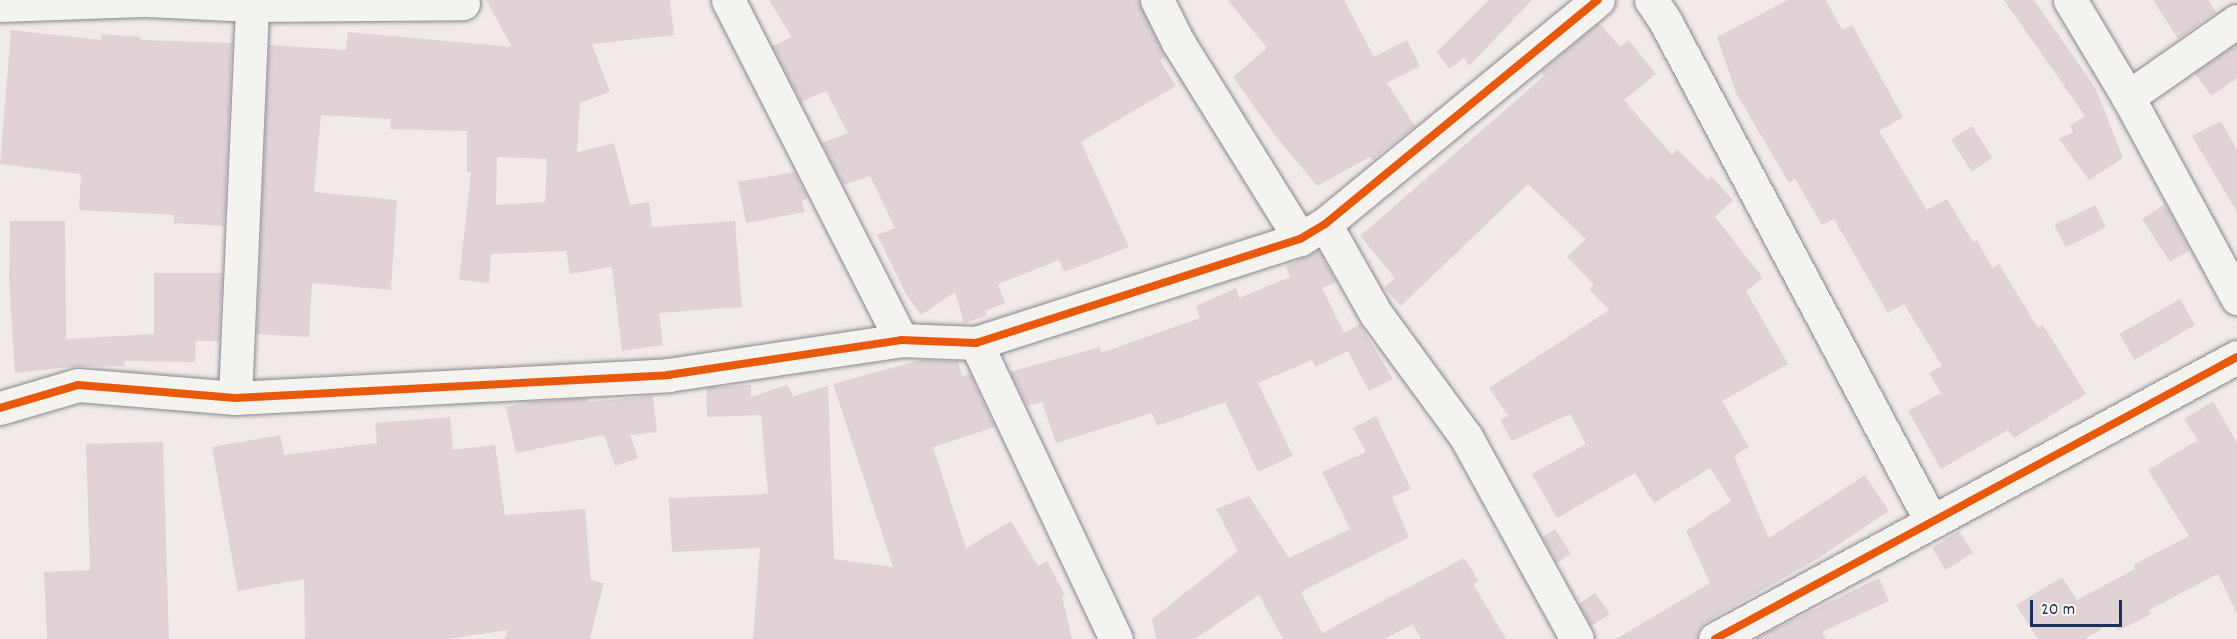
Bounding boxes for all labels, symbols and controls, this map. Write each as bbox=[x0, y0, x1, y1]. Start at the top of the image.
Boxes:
scale bar bbox=[2033, 588, 2124, 626]
text: 20 m bbox=[2041, 598, 2075, 623]

